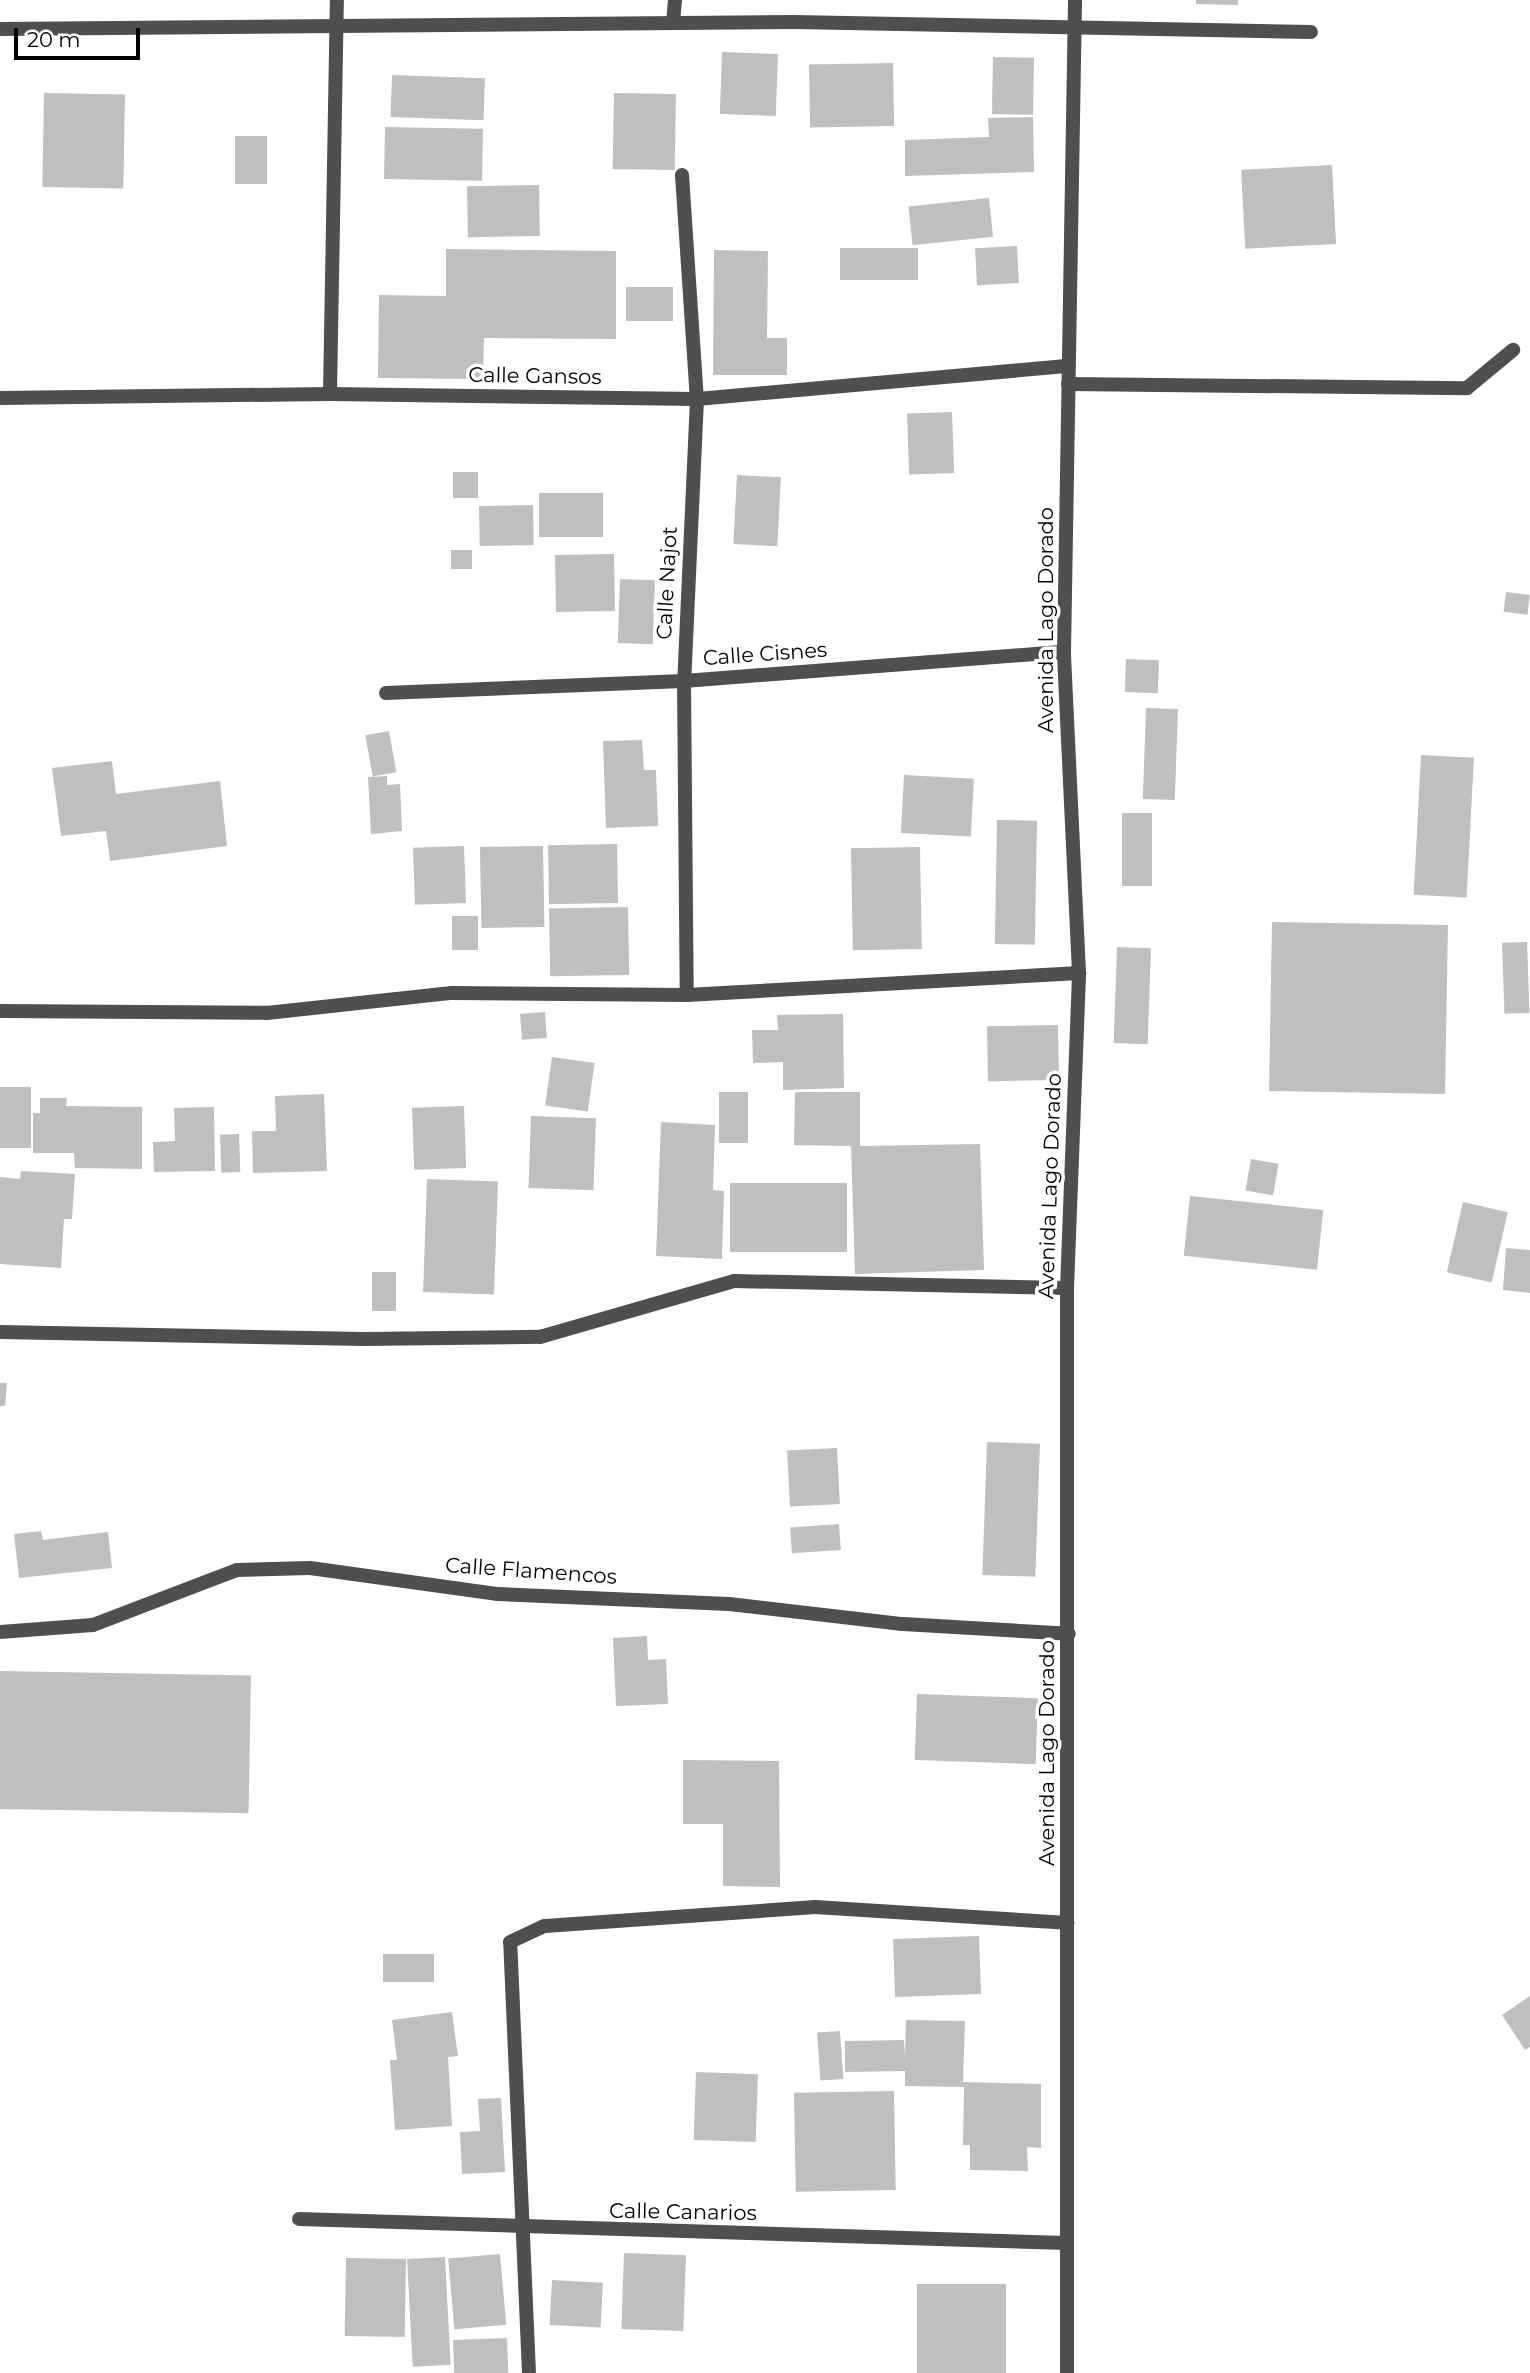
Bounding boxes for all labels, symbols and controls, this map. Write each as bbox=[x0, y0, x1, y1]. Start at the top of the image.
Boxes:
scale bar bbox=[18, 14, 144, 58]
text: 20 m bbox=[27, 27, 81, 52]
street label: Calle Gansos bbox=[468, 362, 602, 390]
street label: Avenida Lago Dorado bbox=[1033, 507, 1059, 733]
street label: Calle Najot bbox=[651, 526, 683, 640]
street label: Calle Cisnes bbox=[702, 637, 828, 671]
street label: Avenida Lago Dorado bbox=[1033, 1073, 1067, 1299]
street label: Calle Flamencos bbox=[444, 1552, 618, 1590]
street label: Avenida Lago Dorado bbox=[1034, 1640, 1060, 1866]
street label: Calle Canarios bbox=[609, 2198, 757, 2226]

